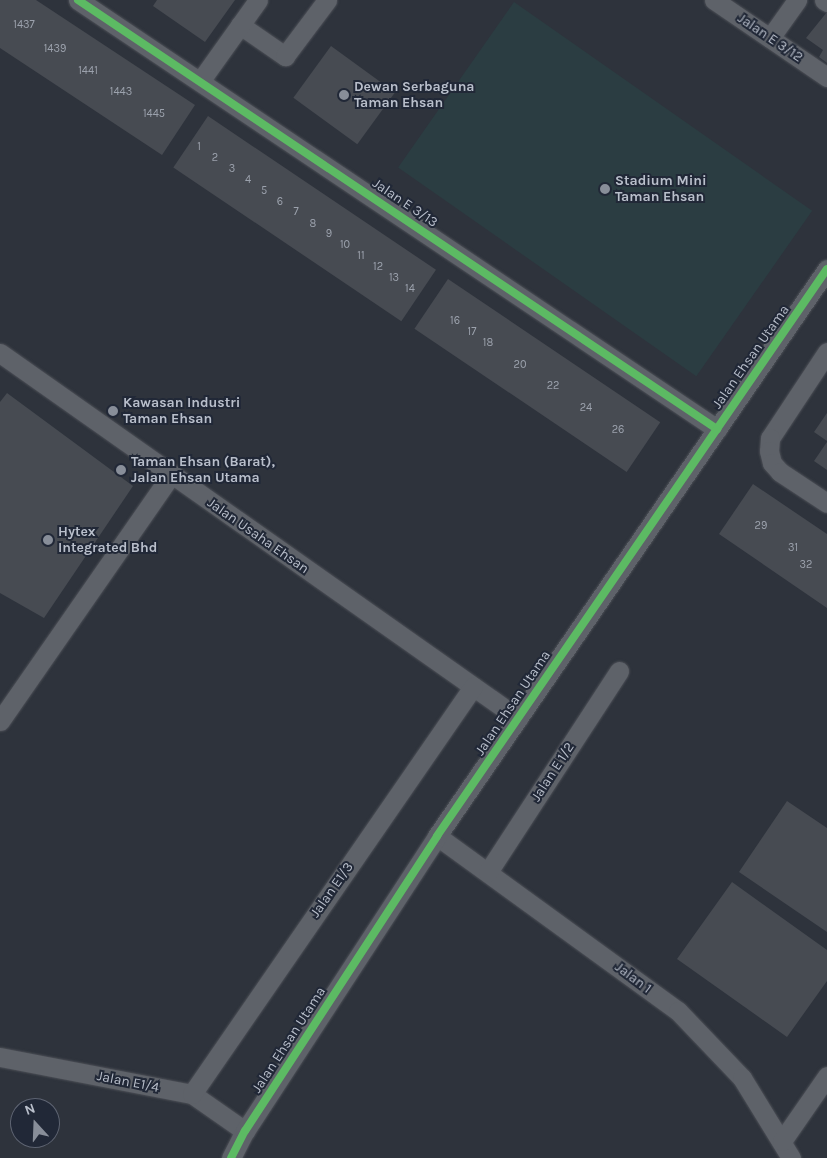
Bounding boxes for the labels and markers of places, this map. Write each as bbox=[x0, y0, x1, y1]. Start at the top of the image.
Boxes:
place label: Dewan Serbaguna Taman Ehsan bbox=[354, 79, 475, 111]
marker: Dewan Serbaguna Taman Ehsan bbox=[338, 89, 350, 101]
place label: Stadium Mini Taman Ehsan bbox=[615, 173, 707, 206]
marker: Stadium Mini Taman Ehsan bbox=[599, 183, 611, 195]
place label: Kawasan Industri Taman Ehsan bbox=[123, 395, 240, 428]
marker: Kawasan Industri Taman Ehsan bbox=[107, 405, 119, 417]
place label: Taman Ehsan (Barat), Jalan Ehsan Utama bbox=[131, 454, 275, 487]
marker: Taman Ehsan (Barat), Jalan Ehsan Utama bbox=[115, 464, 127, 476]
place label: Hytex Integrated Bhd bbox=[58, 524, 157, 556]
marker: Hytex Integrated Bhd bbox=[42, 534, 54, 546]

